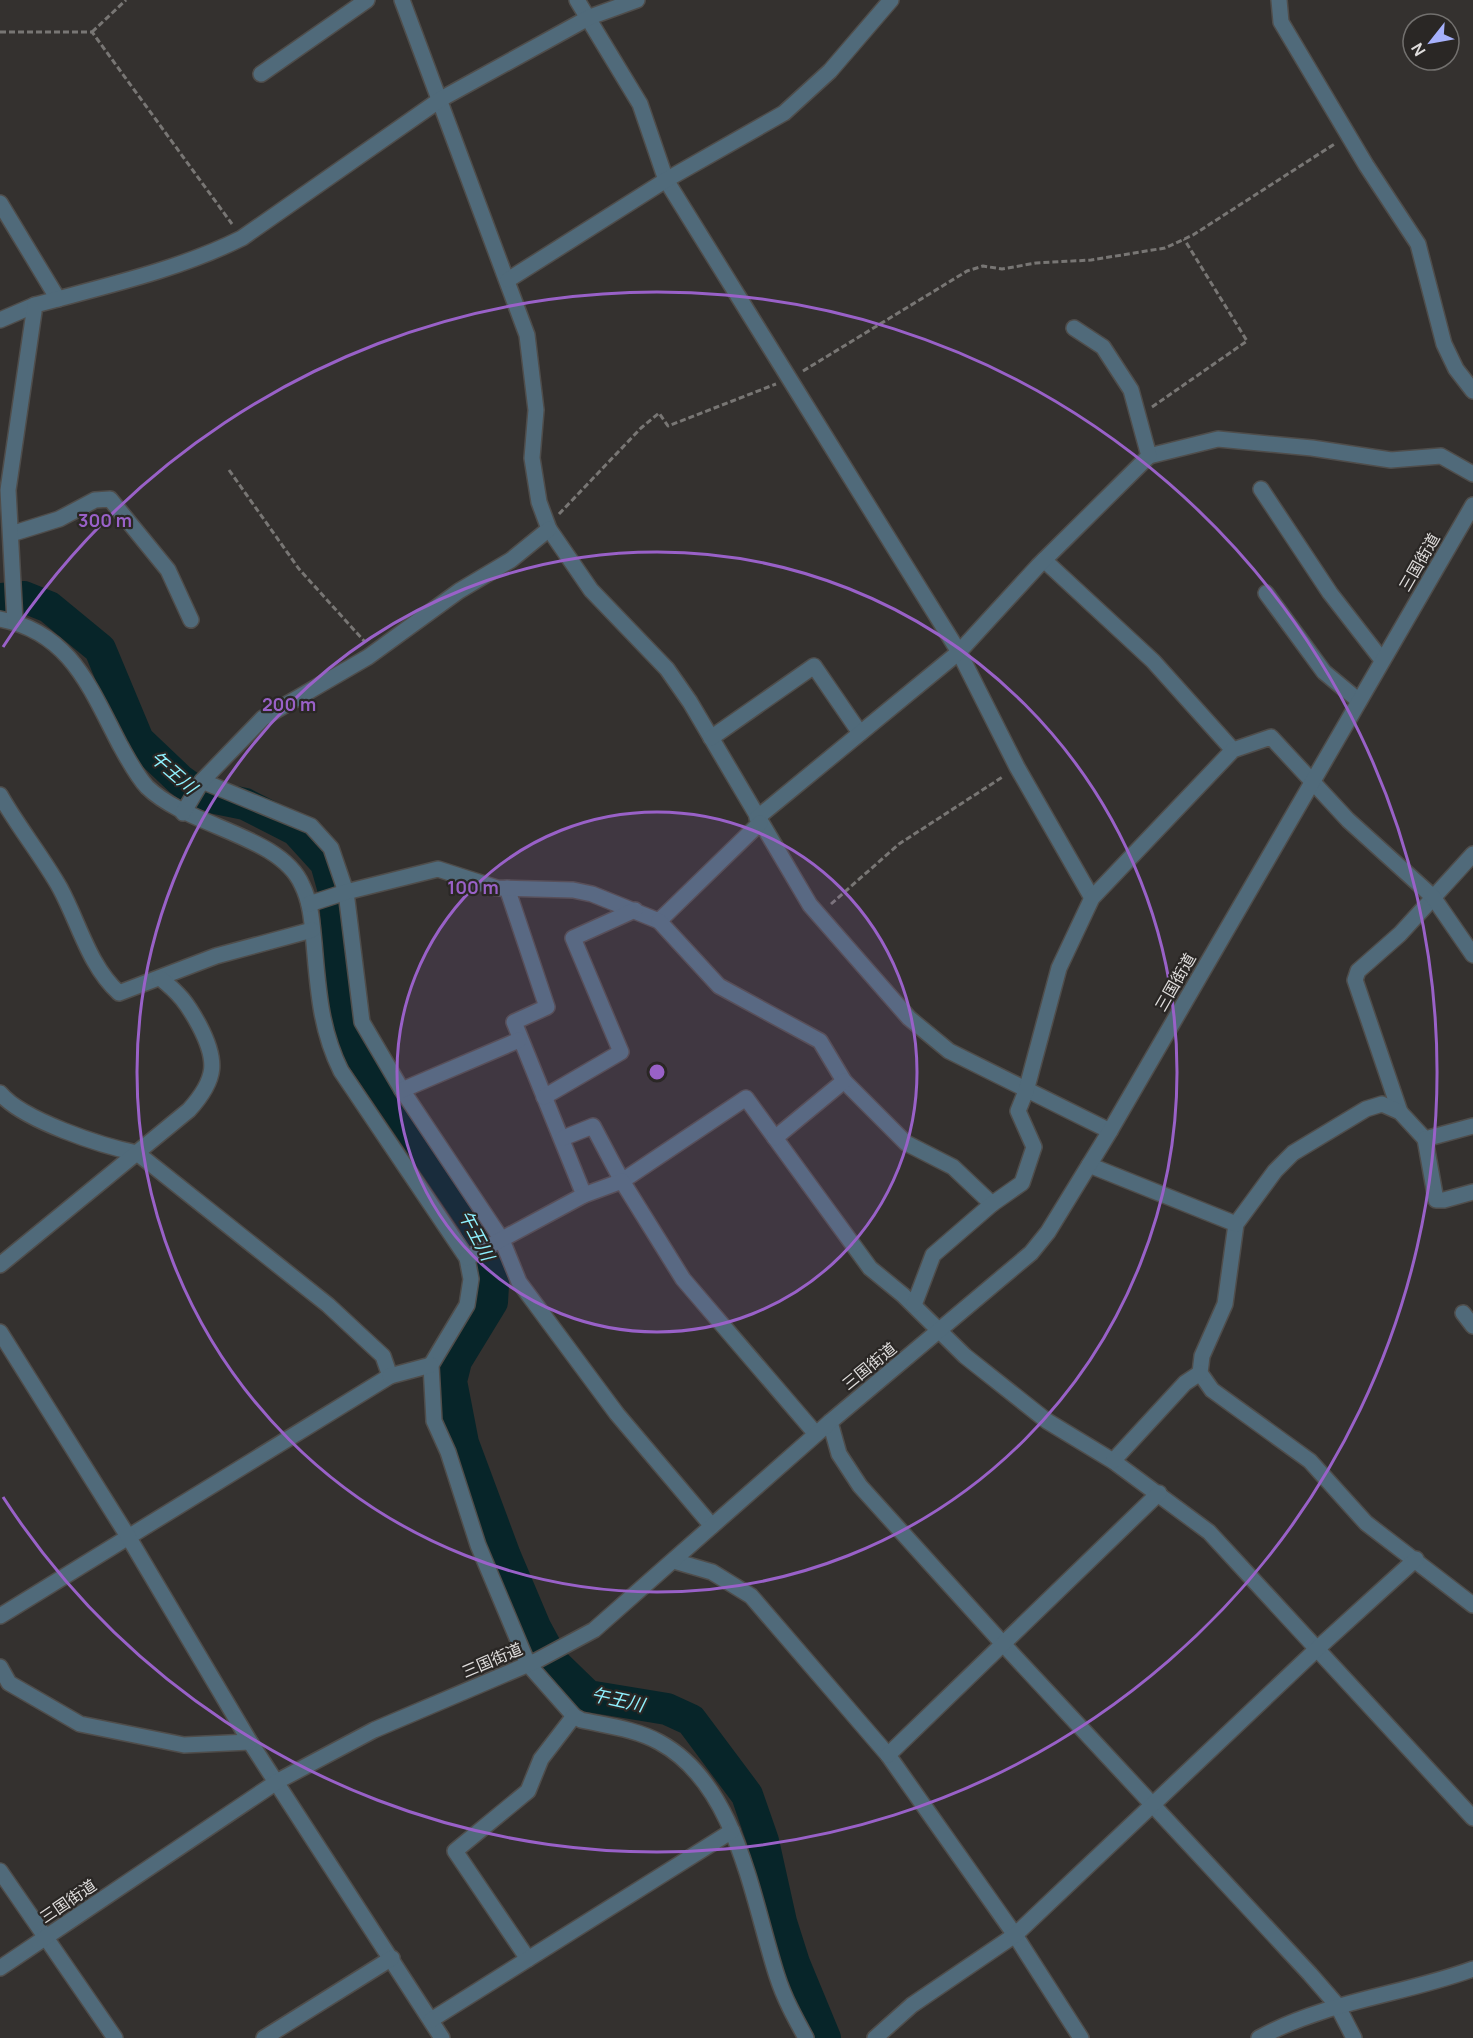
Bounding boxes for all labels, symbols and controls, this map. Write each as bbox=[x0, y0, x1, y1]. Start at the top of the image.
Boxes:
north arrow bbox=[1401, 12, 1461, 72]
text: N bbox=[1406, 39, 1431, 60]
text: 300 m bbox=[78, 508, 132, 532]
street label: 三国街道 bbox=[1393, 529, 1445, 595]
text: 200 m bbox=[262, 692, 316, 716]
water label: 午王川 bbox=[146, 745, 204, 800]
text: 100 m bbox=[447, 875, 499, 899]
street label: 三国街道 bbox=[1149, 949, 1201, 1015]
centre of rings bbox=[647, 1062, 667, 1082]
water label: 午王川 bbox=[454, 1206, 501, 1266]
street label: 三国街道 bbox=[837, 1337, 901, 1395]
street label: 三国街道 bbox=[458, 1637, 526, 1683]
water label: 午王川 bbox=[589, 1682, 649, 1717]
street label: 三国街道 bbox=[35, 1874, 101, 1928]

